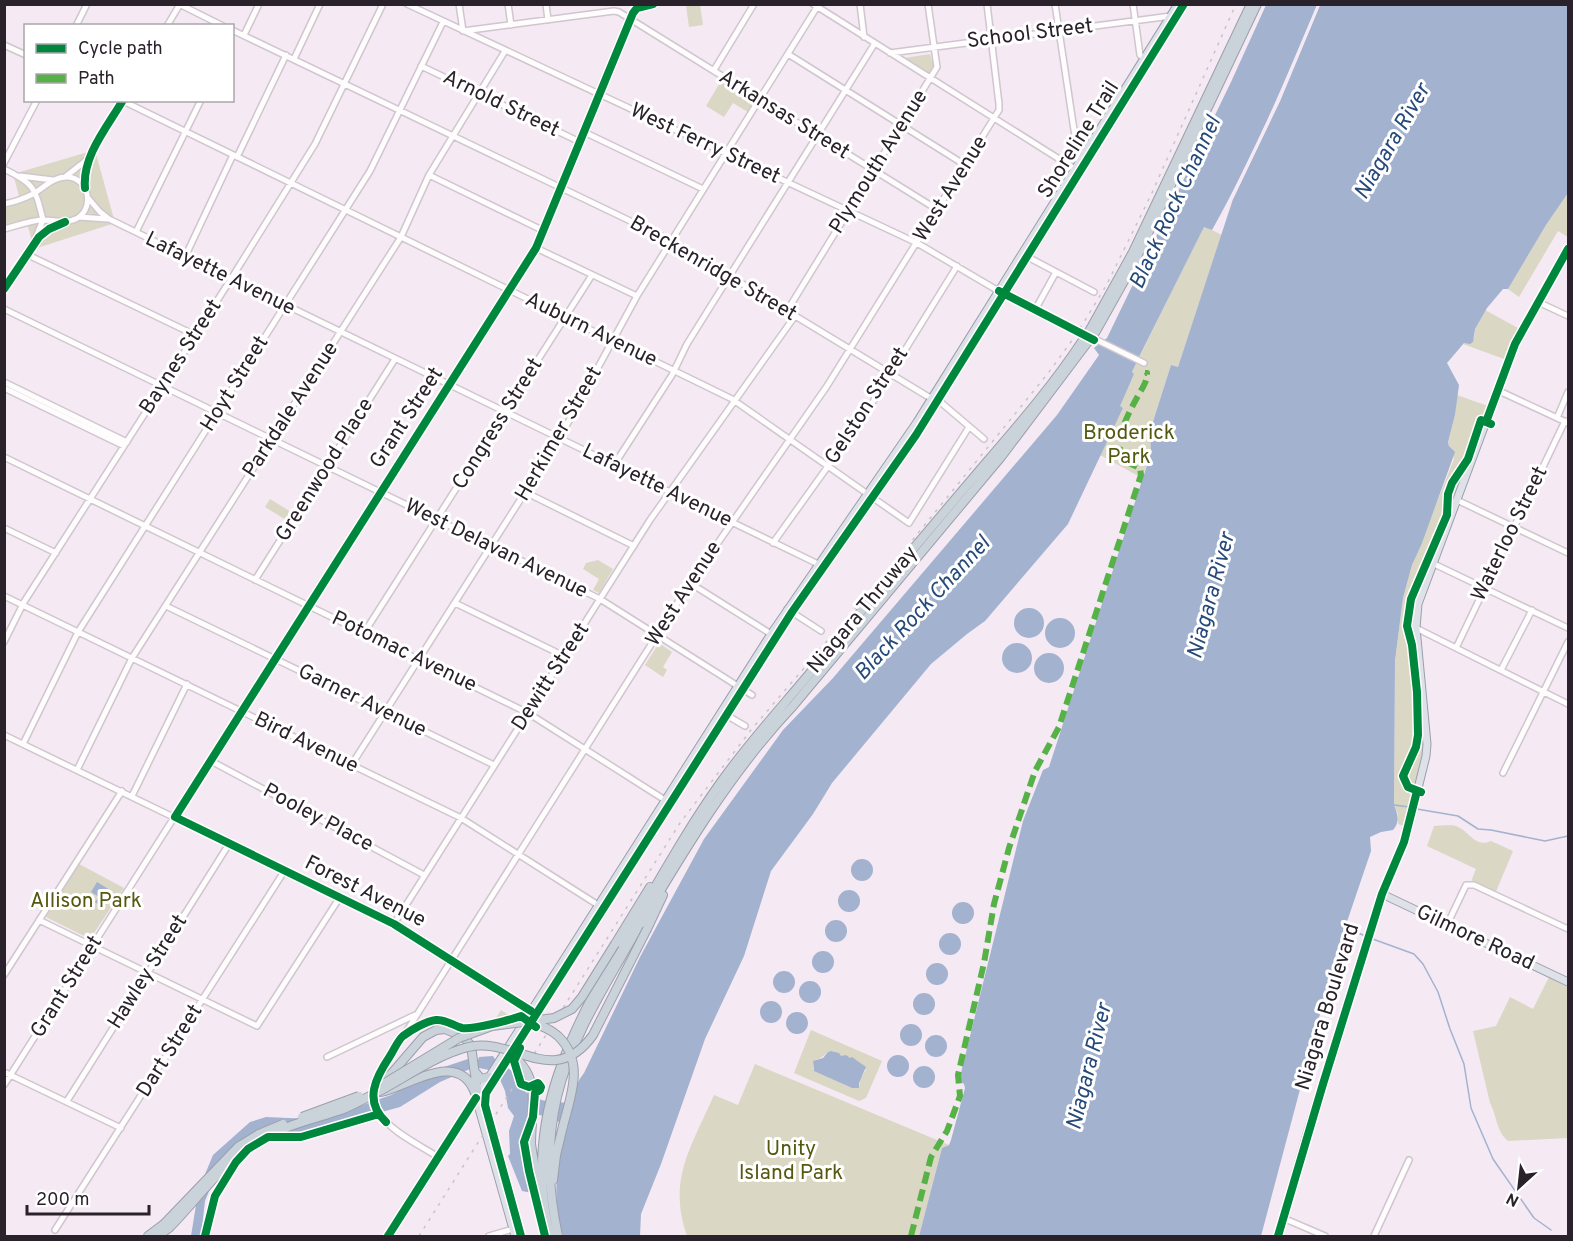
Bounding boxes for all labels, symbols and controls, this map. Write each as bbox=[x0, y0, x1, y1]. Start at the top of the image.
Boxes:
street label: School Street bbox=[965, 13, 1095, 55]
legend bbox=[24, 24, 234, 102]
text: Cycle path bbox=[78, 38, 163, 61]
street label: Arnold Street bbox=[438, 64, 564, 144]
street label: Arkansas Street bbox=[714, 64, 854, 166]
text: Path bbox=[78, 68, 115, 91]
street label: Shoreline Trail bbox=[1032, 76, 1126, 204]
water label: Niagara River bbox=[1349, 78, 1438, 205]
street label: Plymouth Avenue bbox=[824, 85, 934, 239]
street label: West Ferry Street bbox=[626, 97, 784, 191]
water label: Black Rock Channel bbox=[1124, 111, 1228, 294]
street label: West Avenue bbox=[908, 131, 994, 247]
street label: Breckenridge Street bbox=[625, 210, 801, 328]
street label: Lafayette Avenue bbox=[140, 226, 300, 322]
street label: Auburn Avenue bbox=[520, 286, 662, 374]
street label: Baynes Street bbox=[134, 294, 228, 420]
street label: Hoyt Street bbox=[195, 331, 275, 437]
street label: Parkdale Avenue bbox=[237, 337, 345, 483]
street label: Gelston Street bbox=[819, 342, 915, 470]
street label: Congress Street bbox=[447, 353, 549, 495]
street label: Grant Street bbox=[364, 362, 450, 474]
street label: Herkimer Street bbox=[509, 362, 609, 506]
street label: Greenwood Place bbox=[270, 393, 380, 547]
park label: Broderick Park bbox=[1083, 420, 1175, 471]
street label: Lafayette Avenue bbox=[577, 438, 737, 534]
street label: Waterloo Street bbox=[1466, 462, 1554, 606]
street label: West Delavan Avenue bbox=[400, 493, 592, 605]
water label: Niagara River bbox=[1182, 528, 1242, 662]
water label: Black Rock Channel bbox=[849, 530, 998, 687]
street label: West Avenue bbox=[640, 536, 728, 652]
street label: Niagara Thruway bbox=[802, 541, 924, 679]
street label: Potomac Avenue bbox=[327, 605, 481, 699]
street label: Dewitt Street bbox=[506, 618, 596, 736]
street label: Garner Avenue bbox=[293, 658, 431, 744]
street label: Bird Avenue bbox=[249, 706, 363, 780]
street label: Pooley Place bbox=[258, 778, 378, 858]
street label: Forest Avenue bbox=[300, 850, 430, 934]
park label: Allison Park bbox=[30, 888, 142, 915]
street label: Gilmore Road bbox=[1412, 899, 1538, 977]
street label: Hawley Street bbox=[102, 910, 194, 1034]
street label: Niagara Boulevard bbox=[1290, 920, 1366, 1094]
street label: Grant Street bbox=[25, 931, 109, 1043]
water label: Niagara River bbox=[1061, 999, 1119, 1133]
street label: Dart Street bbox=[131, 1000, 209, 1102]
park label: Unity Island Park bbox=[739, 1136, 843, 1187]
north arrow bbox=[1489, 1157, 1549, 1217]
scale bar bbox=[27, 1178, 148, 1216]
text: N bbox=[1503, 1187, 1523, 1210]
text: 200 m bbox=[36, 1189, 89, 1212]

